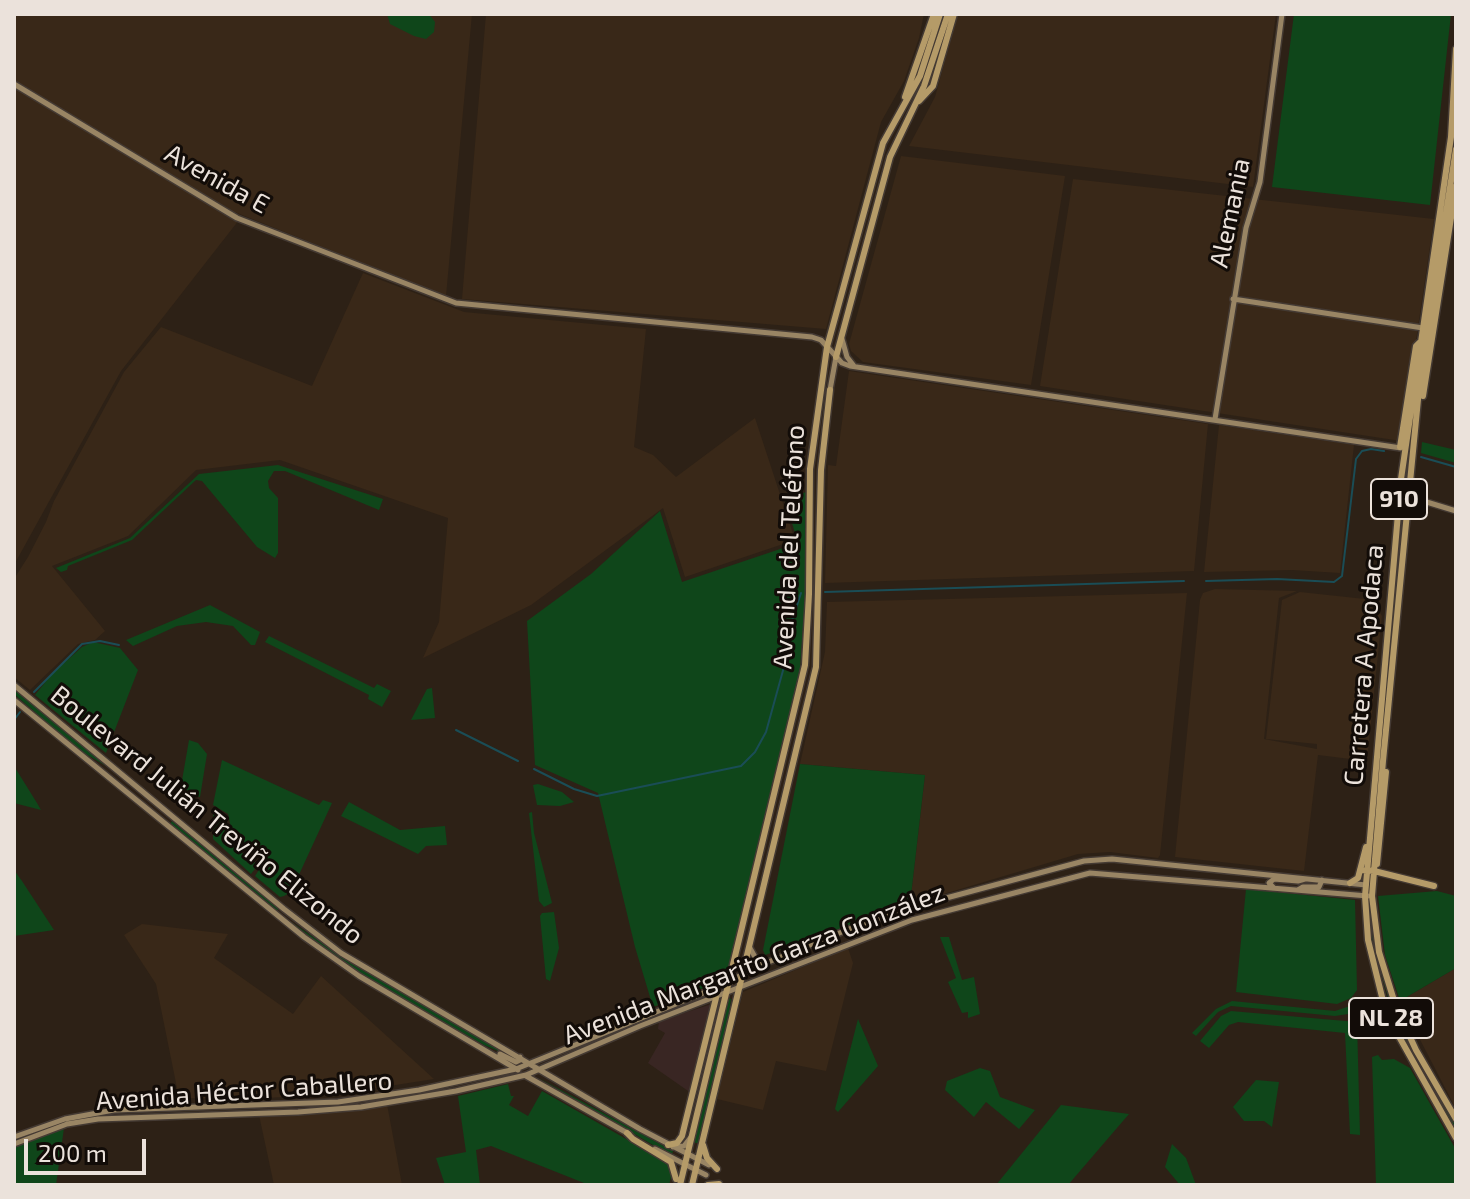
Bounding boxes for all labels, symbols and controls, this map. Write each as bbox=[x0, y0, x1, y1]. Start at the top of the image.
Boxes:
street label: Avenida E bbox=[159, 138, 275, 220]
street label: Alemania bbox=[1203, 156, 1257, 270]
street label: Avenida del Teléfono bbox=[767, 424, 811, 670]
road number: 910 bbox=[1371, 479, 1427, 519]
street label: Carretera A Apodaca bbox=[1338, 543, 1390, 787]
street label: Boulevard Julián Treviño Elizondo bbox=[44, 679, 370, 951]
street label: Avenida Margarito Garza González bbox=[559, 877, 949, 1051]
road number: NL 28 bbox=[1349, 998, 1433, 1038]
street label: Avenida Héctor Caballero bbox=[95, 1065, 393, 1117]
scale bar bbox=[28, 1123, 150, 1173]
text: 200 m bbox=[38, 1138, 107, 1167]

